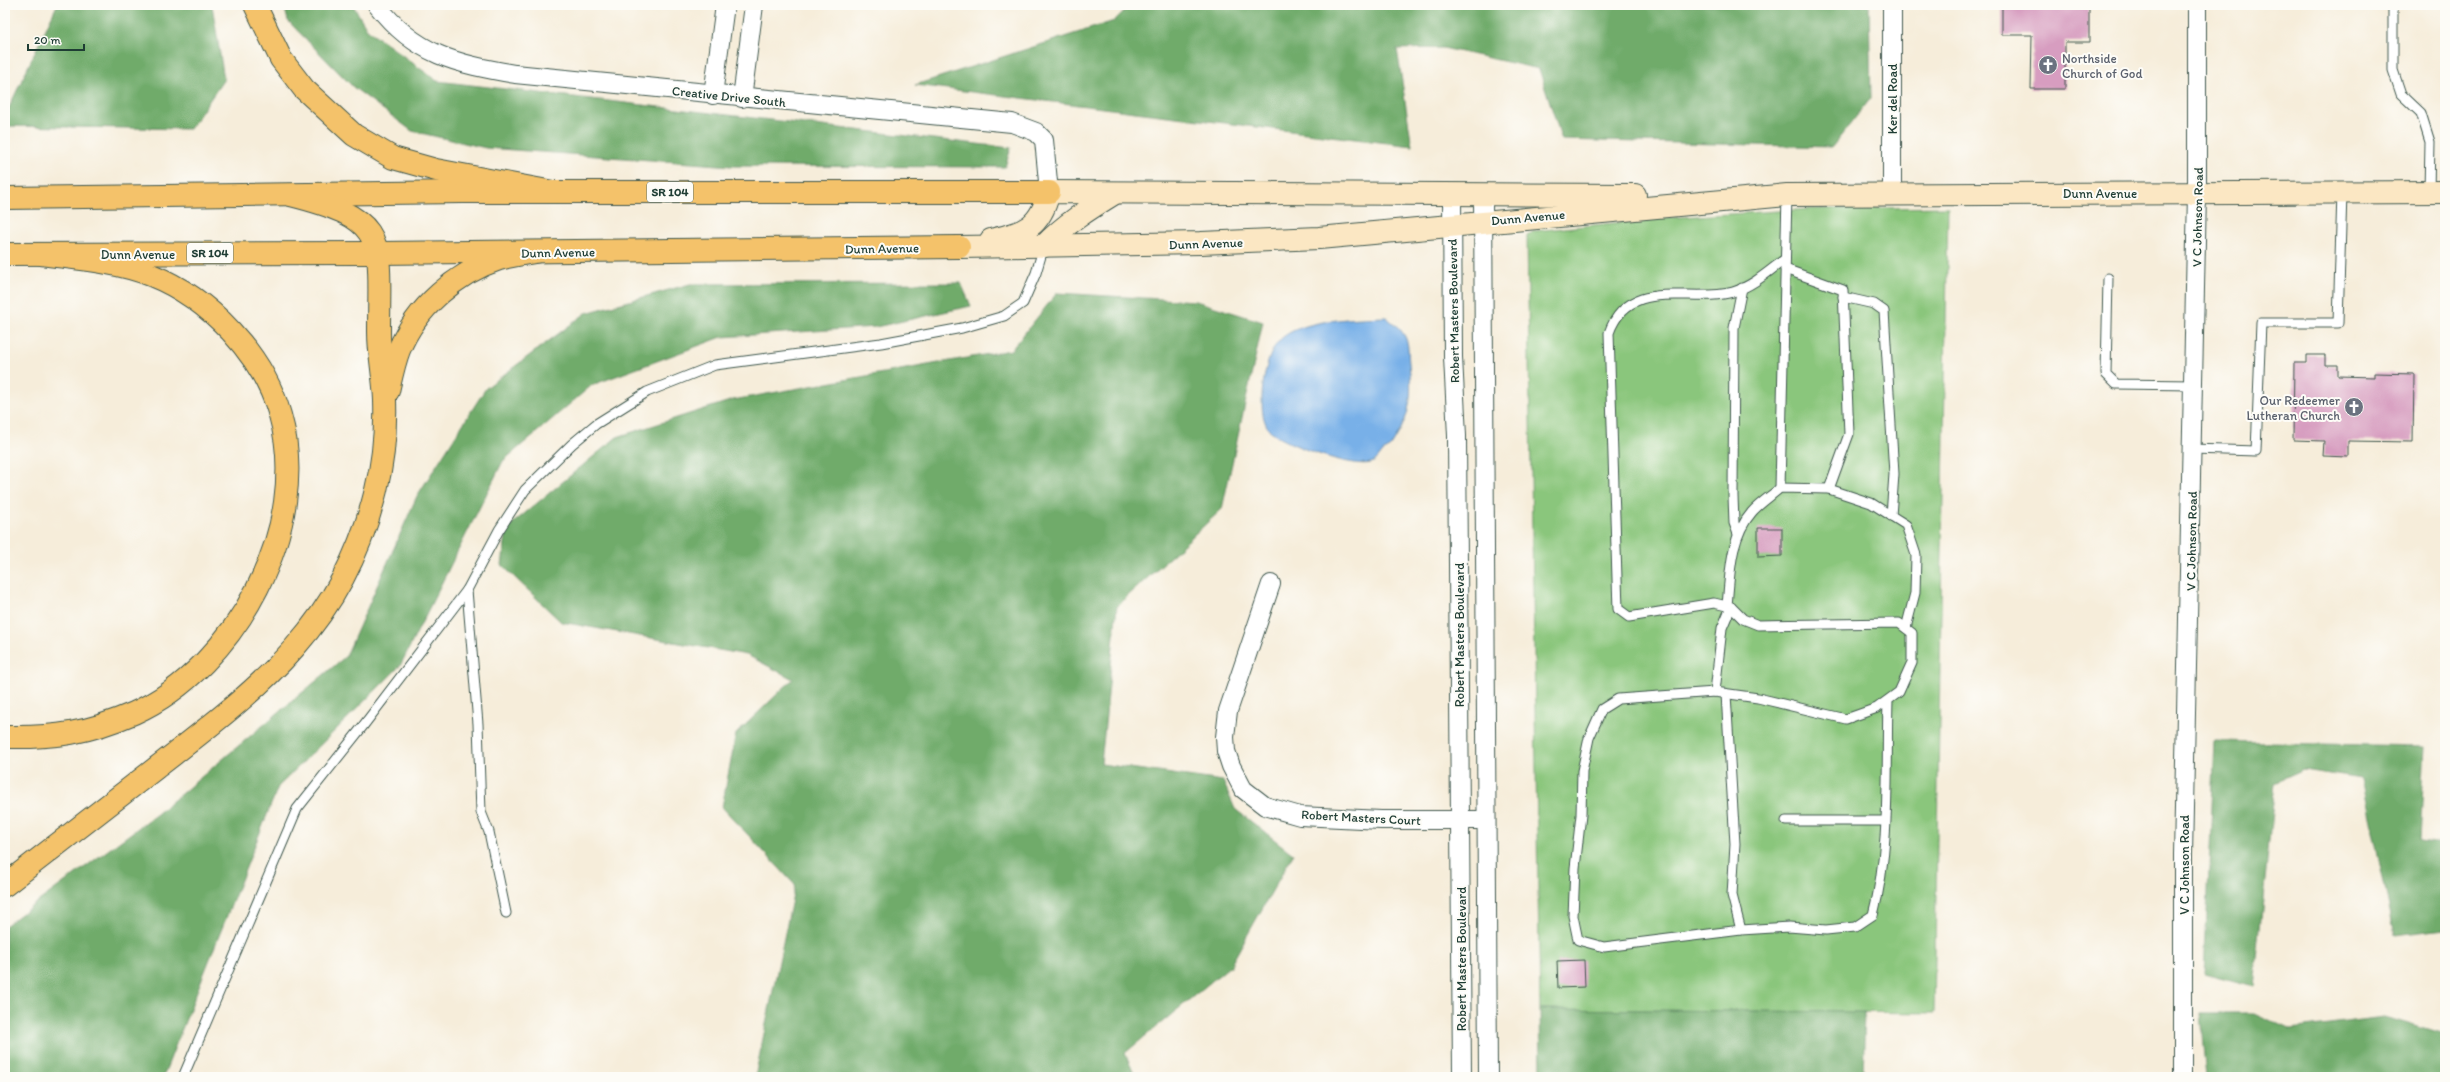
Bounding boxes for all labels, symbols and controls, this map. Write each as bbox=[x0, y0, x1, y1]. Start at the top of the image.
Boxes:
scale bar bbox=[28, 26, 84, 52]
text: 20 m bbox=[34, 33, 61, 47]
place label: Northside Church of God bbox=[2062, 51, 2143, 81]
church icon: Northside Church of God bbox=[2037, 54, 2059, 76]
street label: Ker del Road bbox=[1885, 64, 1900, 134]
street label: Creative Drive South bbox=[671, 83, 787, 110]
street label: V C Johnson Road bbox=[2189, 167, 2206, 267]
road number: SR 104 bbox=[647, 182, 693, 202]
street label: Dunn Avenue bbox=[2063, 186, 2137, 201]
street label: Dunn Avenue bbox=[1490, 207, 1566, 228]
street label: Dunn Avenue bbox=[1169, 235, 1243, 252]
street label: Robert Masters Boulevard bbox=[1445, 239, 1462, 383]
street label: Dunn Avenue bbox=[845, 240, 919, 257]
road number: SR 104 bbox=[187, 243, 233, 263]
street label: Dunn Avenue bbox=[521, 244, 595, 261]
street label: Dunn Avenue bbox=[101, 247, 175, 262]
place label: Our Redeemer Lutheran Church bbox=[2246, 393, 2341, 423]
church icon: Our Redeemer Lutheran Church bbox=[2343, 396, 2365, 418]
street label: V C Johnson Road bbox=[2183, 491, 2200, 591]
street label: Robert Masters Boulevard bbox=[1452, 563, 1467, 707]
street label: Robert Masters Court bbox=[1301, 807, 1421, 828]
street label: V C Johnson Road bbox=[2177, 815, 2192, 915]
street label: Robert Masters Boulevard bbox=[1454, 887, 1469, 1031]

